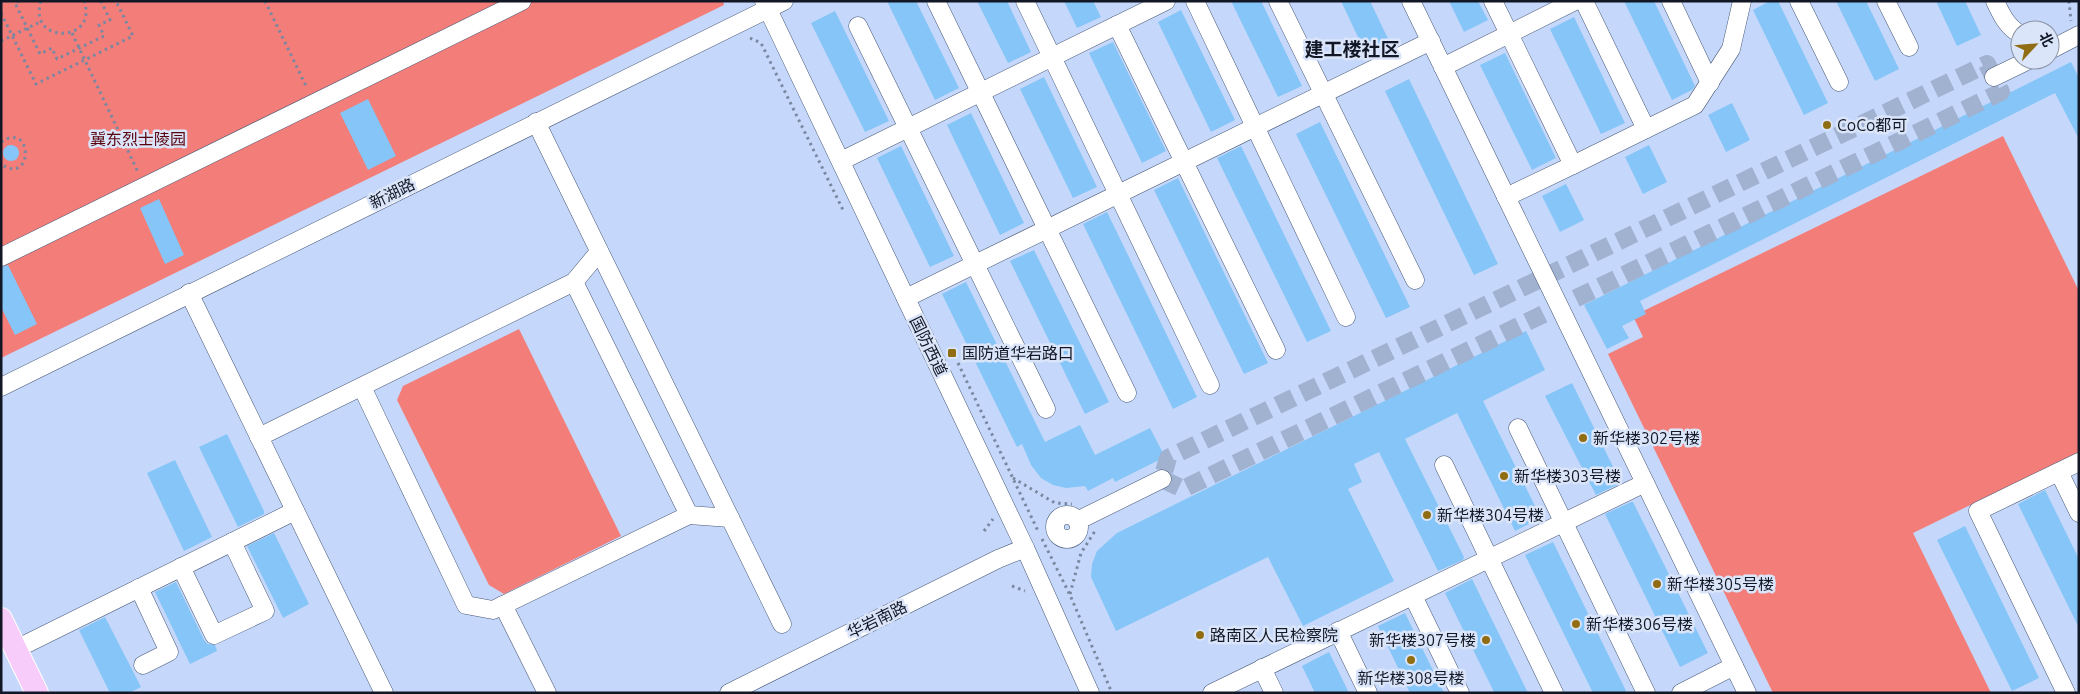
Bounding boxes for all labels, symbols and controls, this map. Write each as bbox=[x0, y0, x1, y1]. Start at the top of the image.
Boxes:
north arrow bbox=[2010, 20, 2060, 70]
text: 北 bbox=[2036, 30, 2057, 49]
district label: 建工楼社区 bbox=[1304, 38, 1400, 60]
place label: CoCo都可 bbox=[1837, 116, 1907, 134]
marker: CoCo都可 bbox=[1821, 119, 1833, 131]
park label: 冀东烈士陵园 bbox=[90, 130, 186, 148]
street label: 新湖路 bbox=[366, 174, 418, 212]
street label: 国防西道 bbox=[907, 313, 951, 379]
place label: 国防道华岩路口 bbox=[962, 344, 1074, 362]
marker: 国防道华岩路口 bbox=[946, 347, 958, 359]
place label: 新华楼302号楼 bbox=[1593, 429, 1700, 447]
marker: 新华楼302号楼 bbox=[1577, 432, 1589, 444]
place label: 新华楼303号楼 bbox=[1514, 467, 1621, 485]
marker: 新华楼303号楼 bbox=[1498, 470, 1510, 482]
place label: 新华楼304号楼 bbox=[1437, 506, 1544, 524]
marker: 新华楼304号楼 bbox=[1421, 509, 1433, 521]
place label: 新华楼305号楼 bbox=[1667, 575, 1774, 593]
marker: 新华楼305号楼 bbox=[1651, 578, 1663, 590]
street label: 华岩南路 bbox=[844, 597, 910, 641]
place label: 新华楼306号楼 bbox=[1586, 615, 1693, 633]
marker: 新华楼306号楼 bbox=[1570, 618, 1582, 630]
place label: 路南区人民检察院 bbox=[1210, 626, 1338, 644]
marker: 路南区人民检察院 bbox=[1194, 629, 1206, 641]
place label: 新华楼307号楼 bbox=[1369, 631, 1476, 649]
marker: 新华楼307号楼 bbox=[1480, 634, 1492, 646]
marker: 新华楼308号楼 bbox=[1405, 654, 1417, 666]
place label: 新华楼308号楼 bbox=[1357, 669, 1465, 687]

